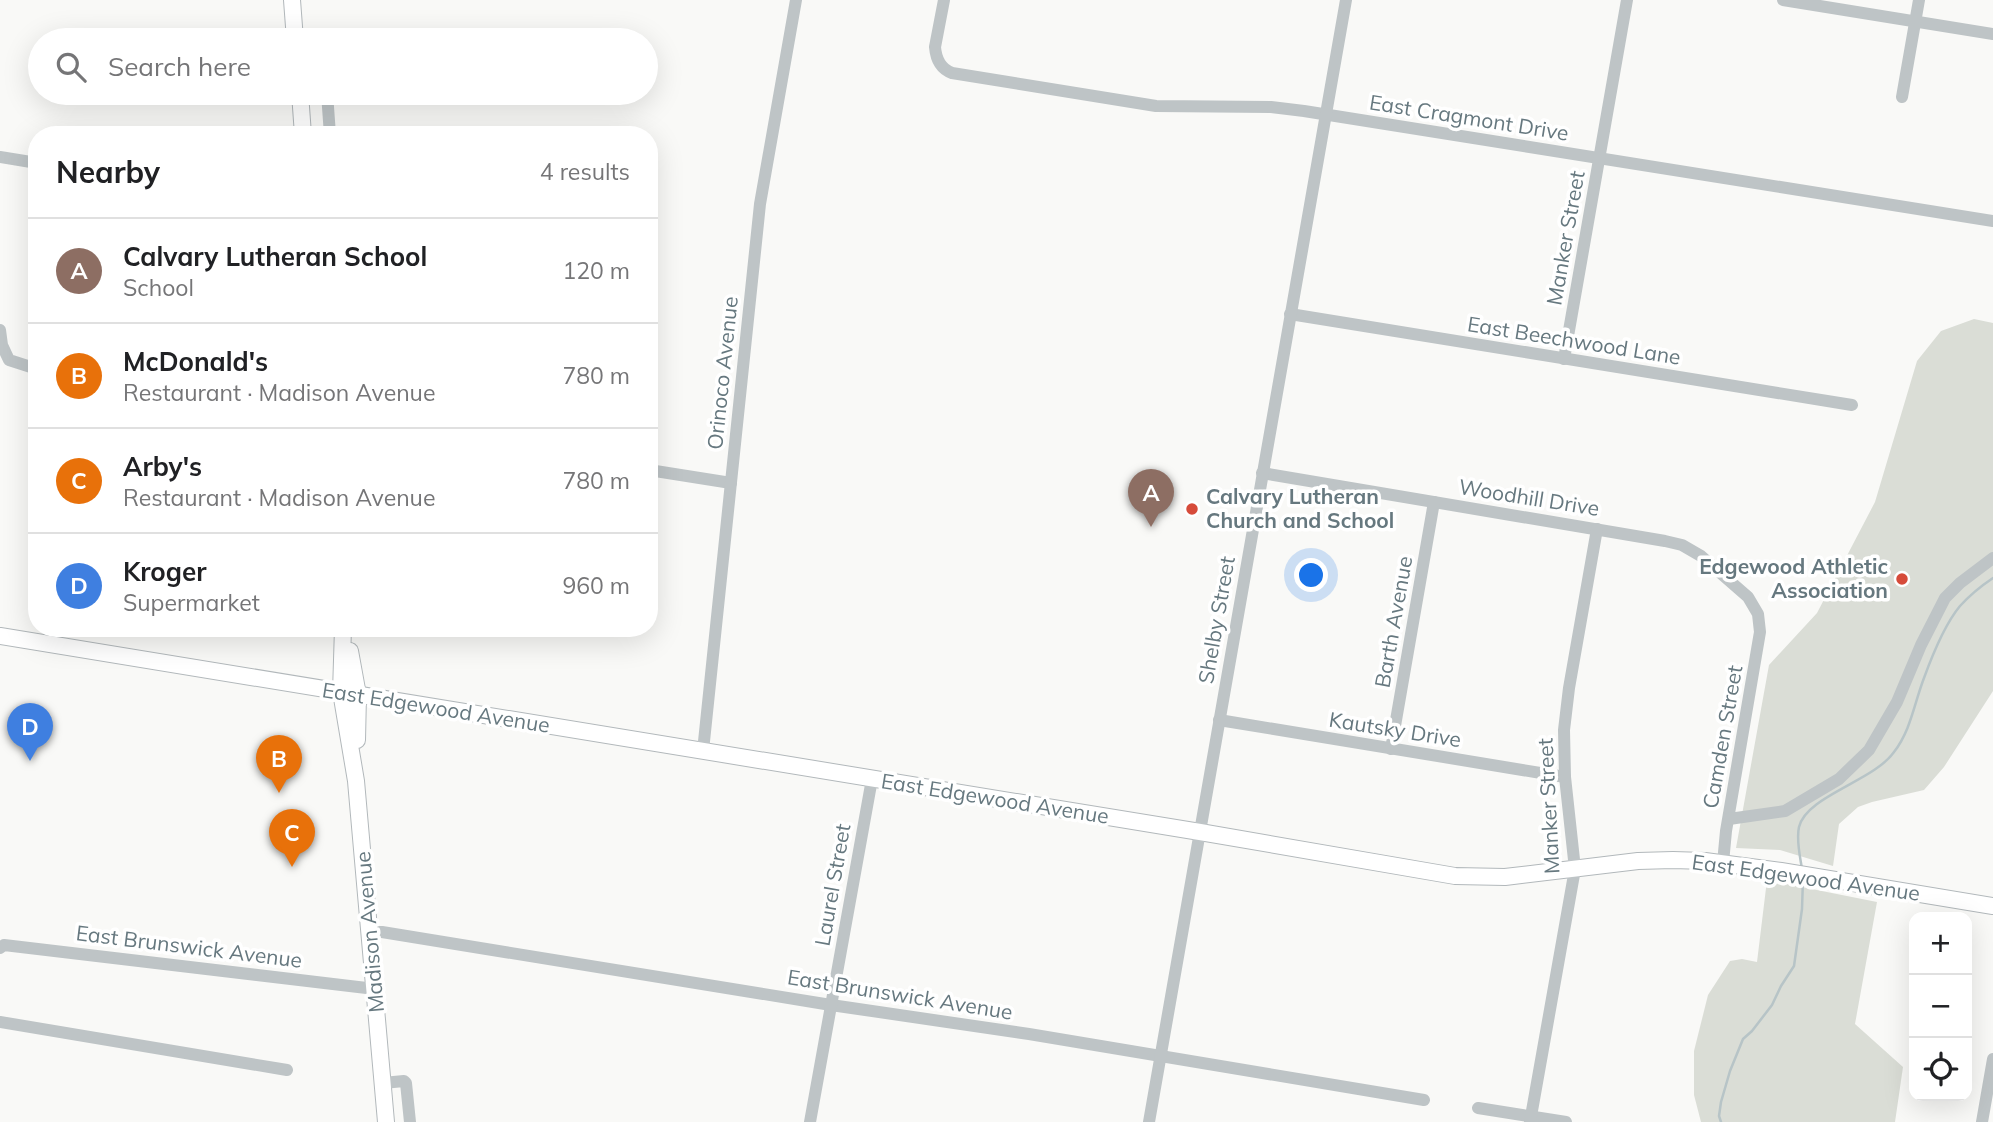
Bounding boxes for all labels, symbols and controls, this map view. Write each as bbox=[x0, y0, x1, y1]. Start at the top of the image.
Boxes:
search box bbox=[28, 28, 658, 105]
icon: search bbox=[52, 48, 90, 86]
text: Search here bbox=[108, 50, 251, 83]
street label: East Cragmont Drive bbox=[1368, 88, 1571, 146]
text: Nearby bbox=[56, 153, 160, 191]
text: 4 results bbox=[540, 157, 630, 186]
street label: Manker Street bbox=[1540, 169, 1590, 307]
text: Calvary Lutheran School bbox=[123, 240, 427, 273]
text: A bbox=[70, 256, 88, 285]
text: 120 m bbox=[562, 256, 630, 285]
text: School bbox=[123, 273, 194, 302]
street label: Orinoco Avenue bbox=[701, 295, 743, 451]
street label: East Beechwood Lane bbox=[1466, 310, 1683, 370]
text: McDonald's bbox=[123, 345, 268, 378]
text: B bbox=[71, 361, 87, 390]
text: 780 m bbox=[562, 361, 630, 390]
text: Restaurant · Madison Avenue bbox=[123, 378, 435, 407]
text: Arby's bbox=[123, 450, 202, 483]
text: C bbox=[71, 466, 87, 495]
text: 780 m bbox=[562, 466, 630, 495]
pin: A bbox=[1128, 469, 1174, 527]
street label: Woodhill Drive bbox=[1457, 473, 1601, 521]
text: Restaurant · Madison Avenue bbox=[123, 483, 435, 512]
place label: Calvary Lutheran Church and School bbox=[1206, 483, 1394, 533]
marker: Calvary Lutheran Church and School bbox=[1184, 501, 1200, 517]
place label: Edgewood Athletic Association bbox=[1699, 553, 1888, 603]
street label: Shelby Street bbox=[1192, 554, 1240, 686]
street label: Barth Avenue bbox=[1369, 554, 1417, 690]
text: Kroger bbox=[123, 555, 206, 588]
your location bbox=[1294, 558, 1328, 592]
text: D bbox=[70, 571, 88, 600]
text: 960 m bbox=[562, 571, 630, 600]
marker: Edgewood Athletic Association bbox=[1894, 571, 1910, 587]
text: Supermarket bbox=[123, 588, 260, 617]
street label: Camden Street bbox=[1697, 663, 1747, 810]
street label: East Edgewood Avenue bbox=[321, 676, 552, 738]
pin: D bbox=[7, 703, 53, 761]
street label: Kautsky Drive bbox=[1327, 706, 1463, 752]
pin: B bbox=[256, 735, 302, 793]
street label: Manker Street bbox=[1531, 737, 1565, 875]
street label: East Edgewood Avenue bbox=[880, 767, 1111, 829]
pin: C bbox=[269, 809, 315, 867]
street label: Laurel Street bbox=[808, 822, 856, 948]
street label: East Edgewood Avenue bbox=[1690, 848, 1922, 906]
street label: Madison Avenue bbox=[349, 850, 389, 1014]
map controls bbox=[1909, 912, 1972, 1101]
button: + bbox=[1909, 912, 1972, 975]
street label: East Brunswick Avenue bbox=[75, 919, 304, 973]
street label: East Brunswick Avenue bbox=[786, 963, 1015, 1025]
button: − bbox=[1909, 975, 1972, 1038]
button: locate bbox=[1909, 1038, 1972, 1101]

